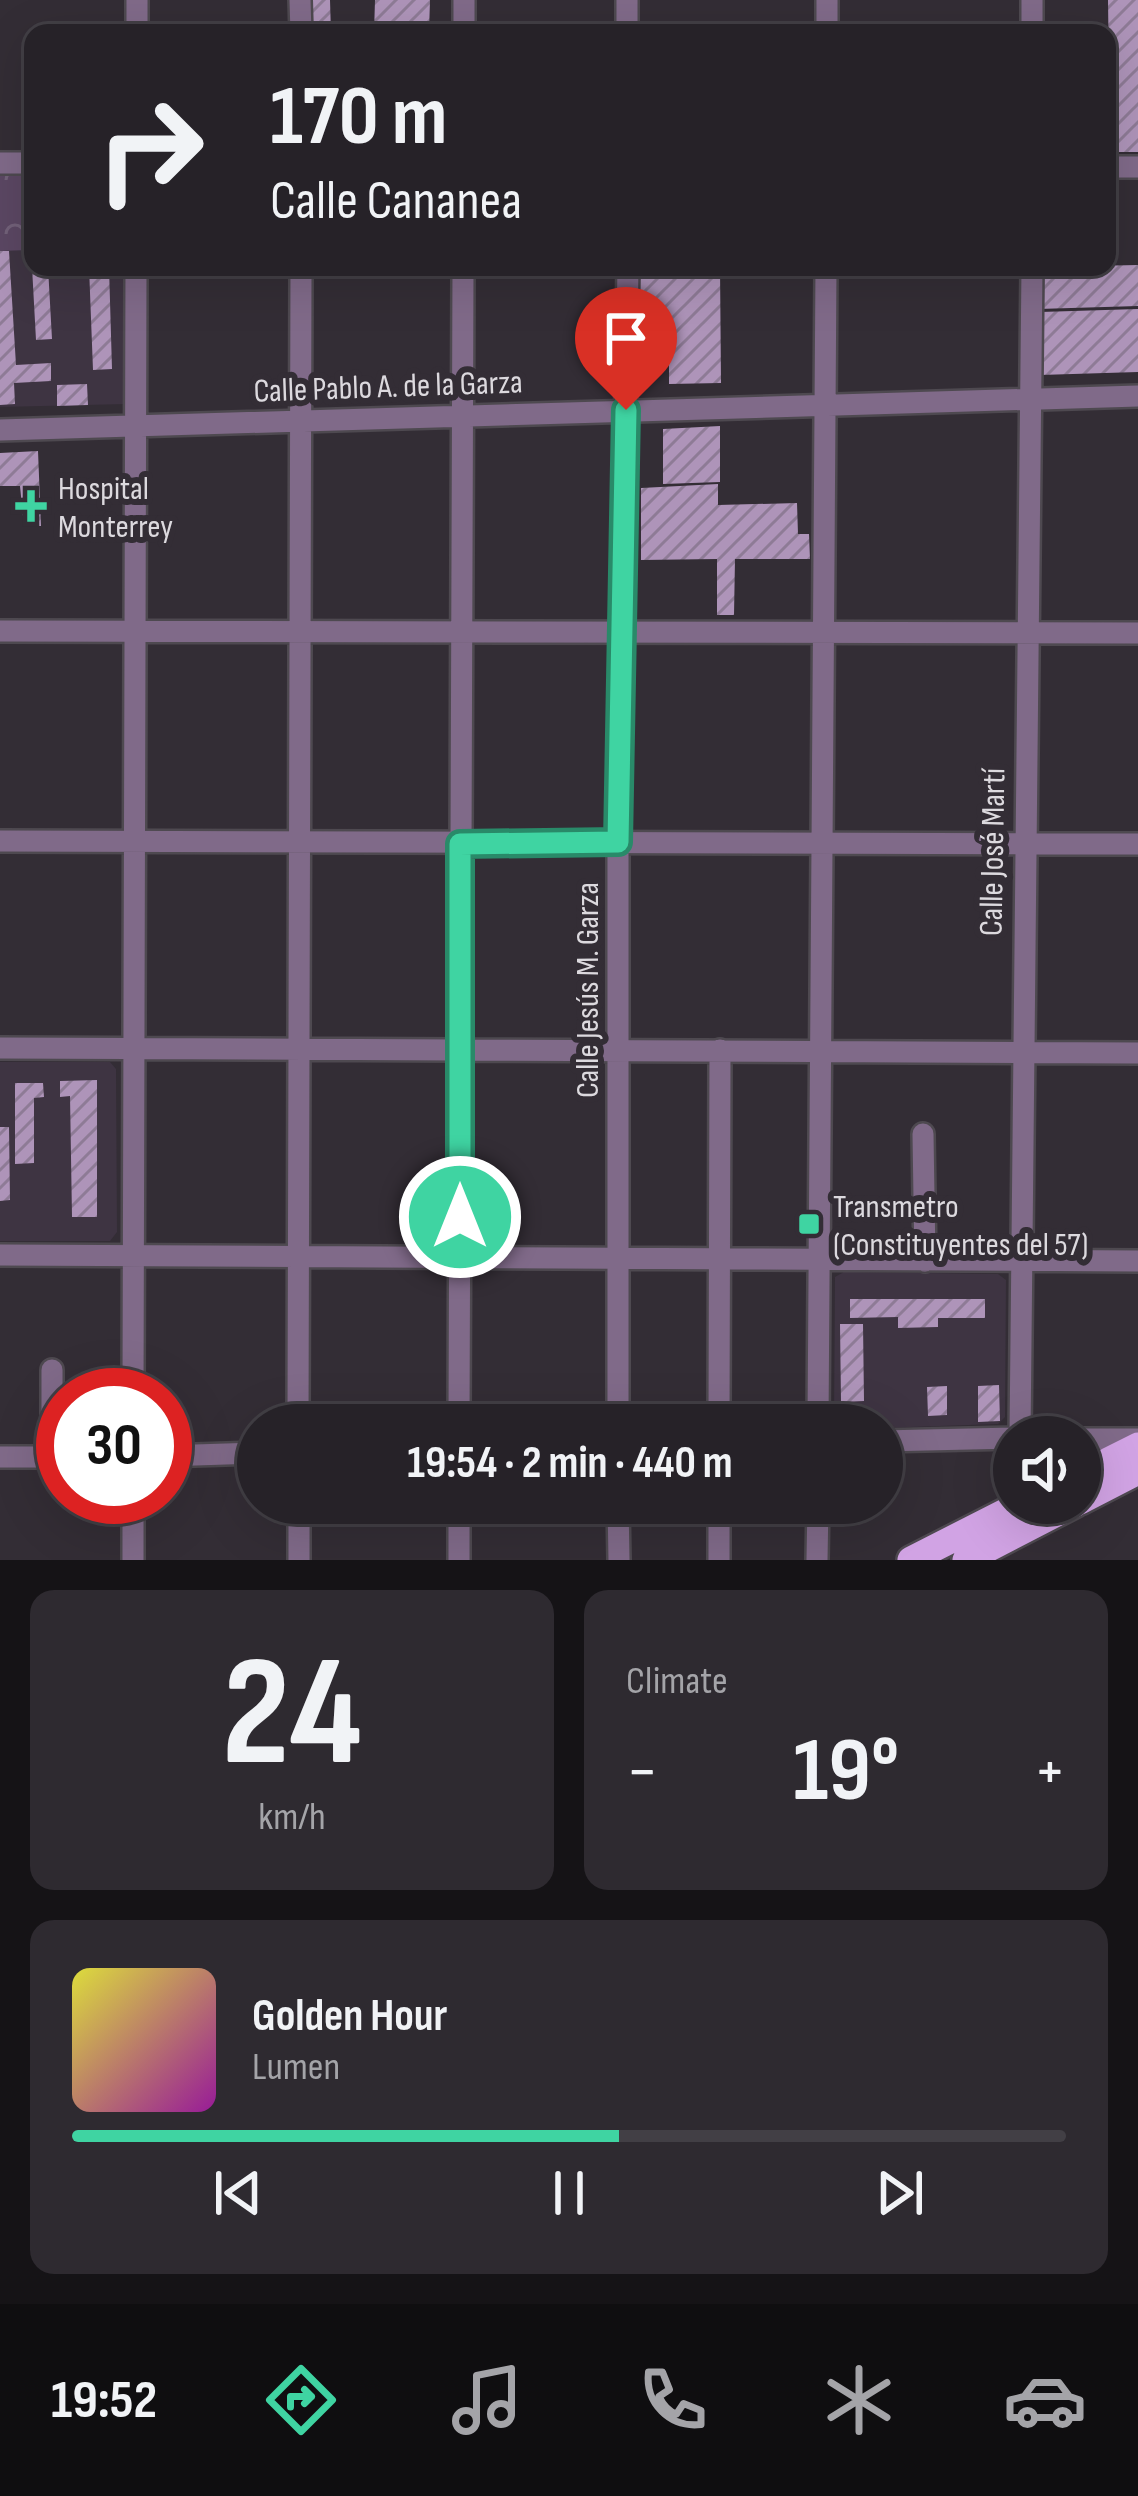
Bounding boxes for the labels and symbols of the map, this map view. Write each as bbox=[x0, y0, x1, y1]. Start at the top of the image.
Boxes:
pin bbox=[575, 287, 677, 410]
street label: Calle Pablo A. de la Garza bbox=[253, 362, 523, 412]
place label: Hospital Monterrey bbox=[58, 469, 173, 547]
marker: Hospital Monterrey bbox=[15, 490, 47, 522]
street label: Calle José Martí bbox=[972, 767, 1014, 936]
street label: Calle Jesús M. Garza bbox=[568, 882, 608, 1098]
position arrow bbox=[397, 1154, 523, 1280]
place label: Transmetro (Constituyentes del 57) bbox=[833, 1187, 1088, 1265]
marker: Transmetro (Constituyentes del 57) bbox=[796, 1211, 822, 1237]
speed limit sign: 30 bbox=[36, 1368, 192, 1524]

